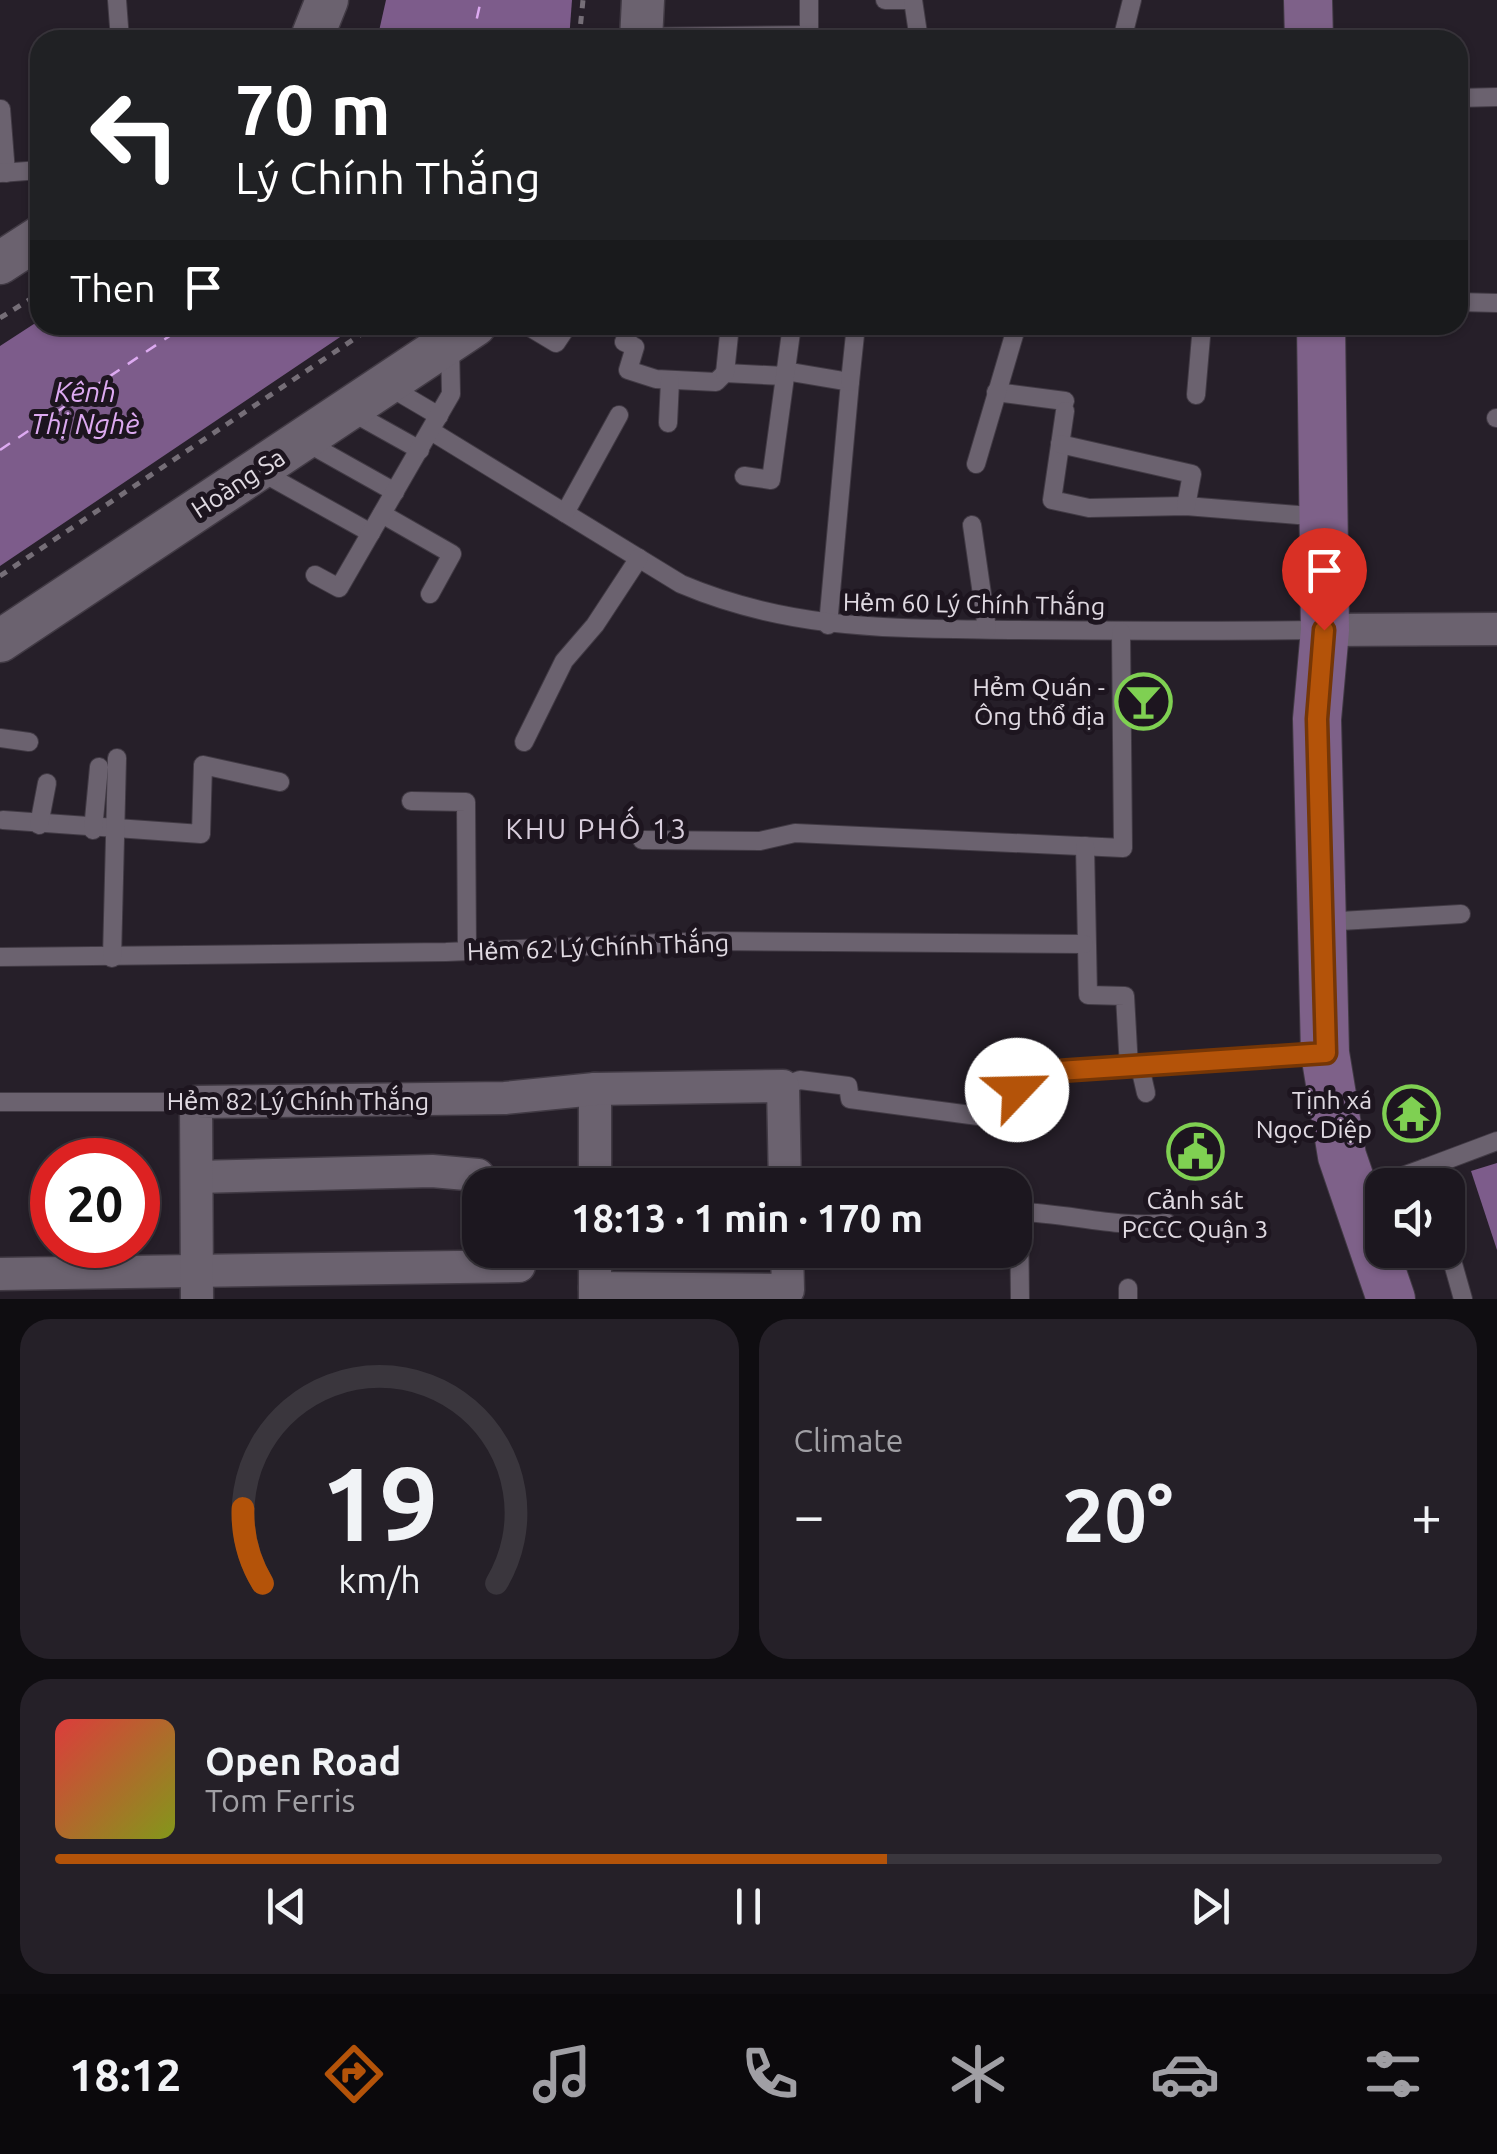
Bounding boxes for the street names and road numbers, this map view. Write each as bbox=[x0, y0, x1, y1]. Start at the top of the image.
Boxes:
street label: Hoàng Sa bbox=[186, 443, 290, 523]
street label: Hẻm 60 Lý Chính Thắng bbox=[843, 585, 1105, 620]
street label: Hẻm 62 Lý Chính Thắng bbox=[466, 926, 730, 966]
street label: Hẻm 82 Lý Chính Thắng bbox=[167, 1084, 429, 1115]

